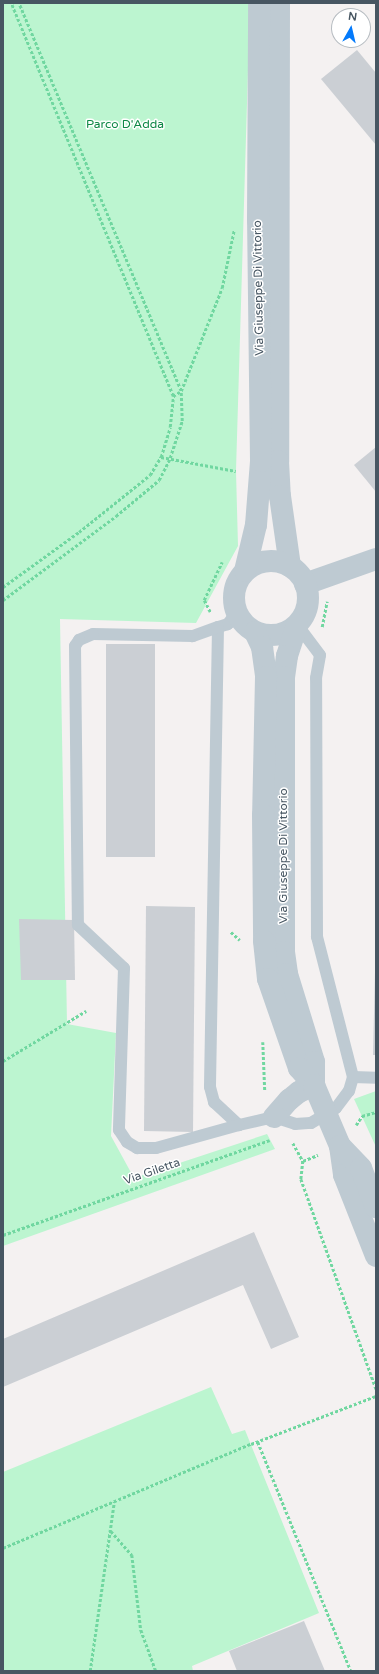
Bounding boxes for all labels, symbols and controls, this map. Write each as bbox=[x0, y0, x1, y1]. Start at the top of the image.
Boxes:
north arrow bbox=[331, 8, 371, 48]
text: N bbox=[347, 10, 358, 24]
park label: Parco D'Adda bbox=[86, 118, 164, 132]
street label: Via Giuseppe Di Vittorio bbox=[251, 220, 267, 356]
street label: Via Giuseppe Di Vittorio bbox=[277, 788, 291, 924]
street label: Via Giletta bbox=[122, 1156, 182, 1188]

